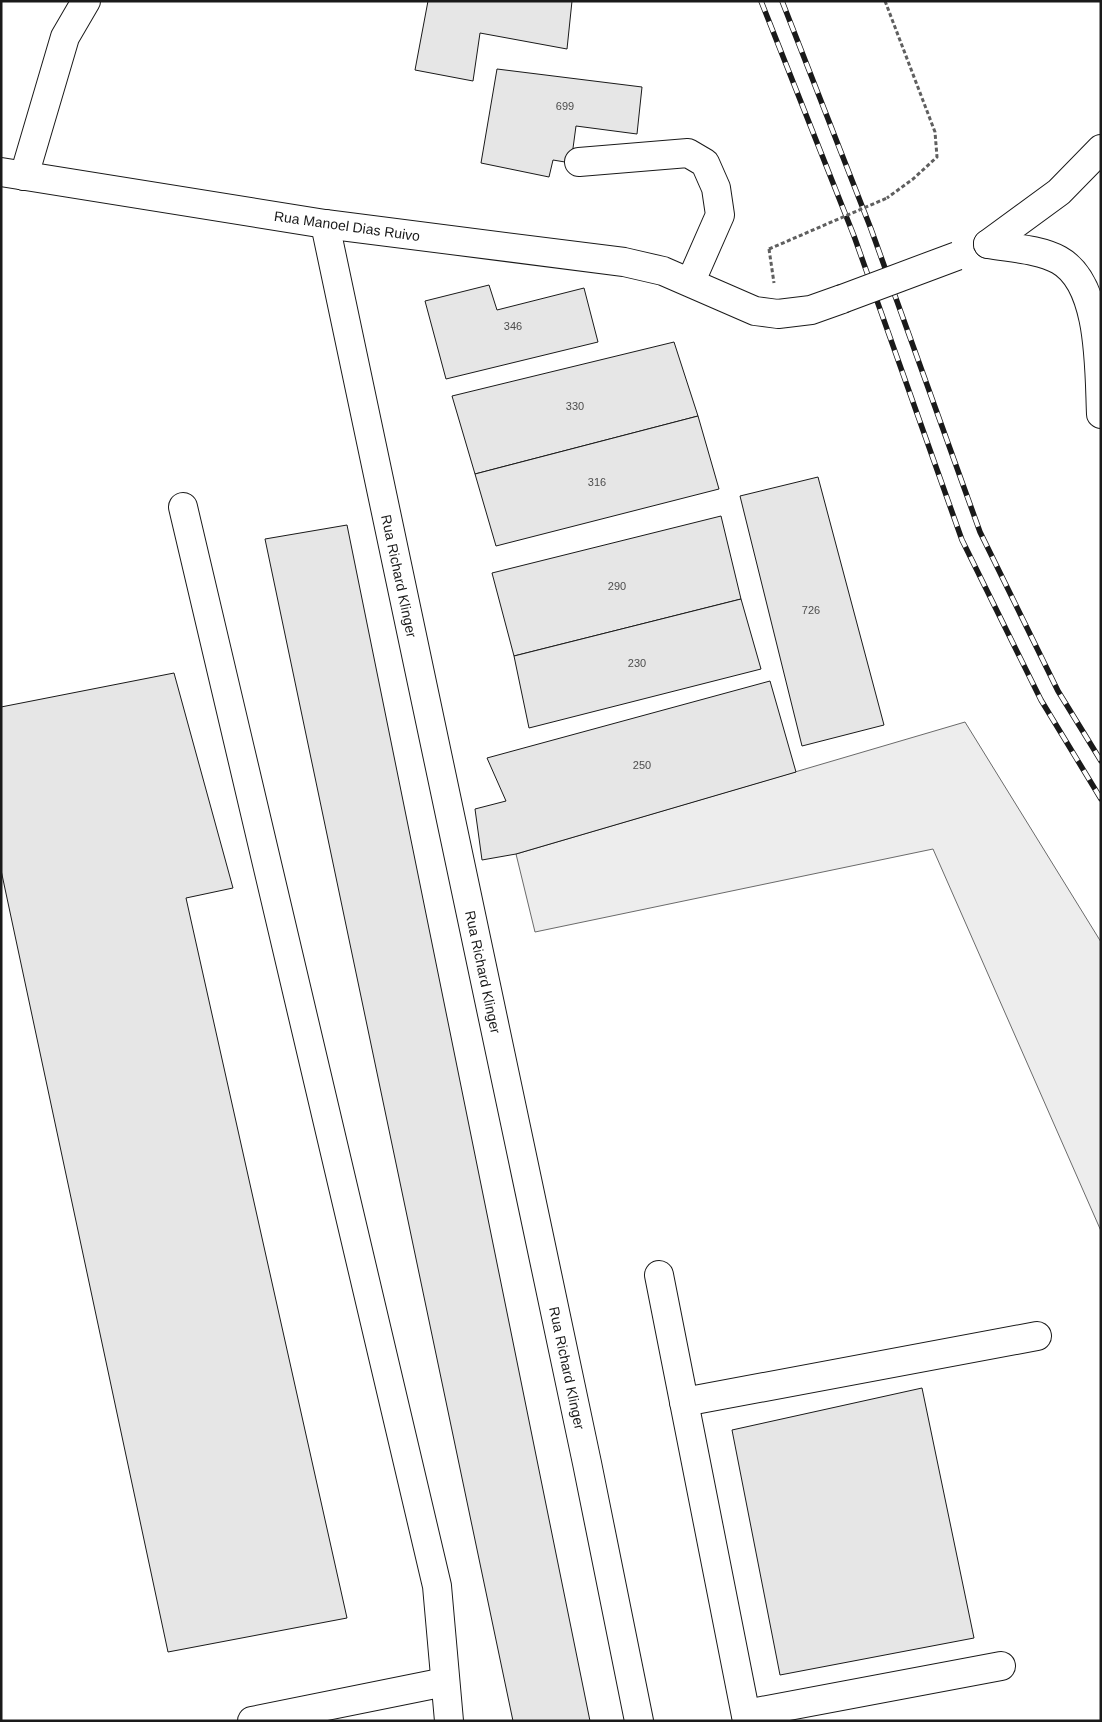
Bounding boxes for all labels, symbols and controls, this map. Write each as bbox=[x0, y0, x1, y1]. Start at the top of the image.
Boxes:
house number: 699 bbox=[556, 100, 574, 112]
street label: Rua Manoel Dias Ruivo bbox=[273, 208, 421, 244]
house number: 346 bbox=[504, 320, 522, 332]
house number: 330 bbox=[566, 400, 584, 412]
house number: 316 bbox=[588, 476, 606, 488]
street label: Rua Richard Klinger bbox=[378, 513, 420, 639]
house number: 290 bbox=[608, 580, 626, 592]
house number: 726 bbox=[802, 604, 820, 616]
house number: 230 bbox=[628, 657, 646, 669]
house number: 250 bbox=[633, 759, 651, 771]
street label: Rua Richard Klinger bbox=[462, 909, 504, 1035]
street label: Rua Richard Klinger bbox=[546, 1305, 588, 1431]

